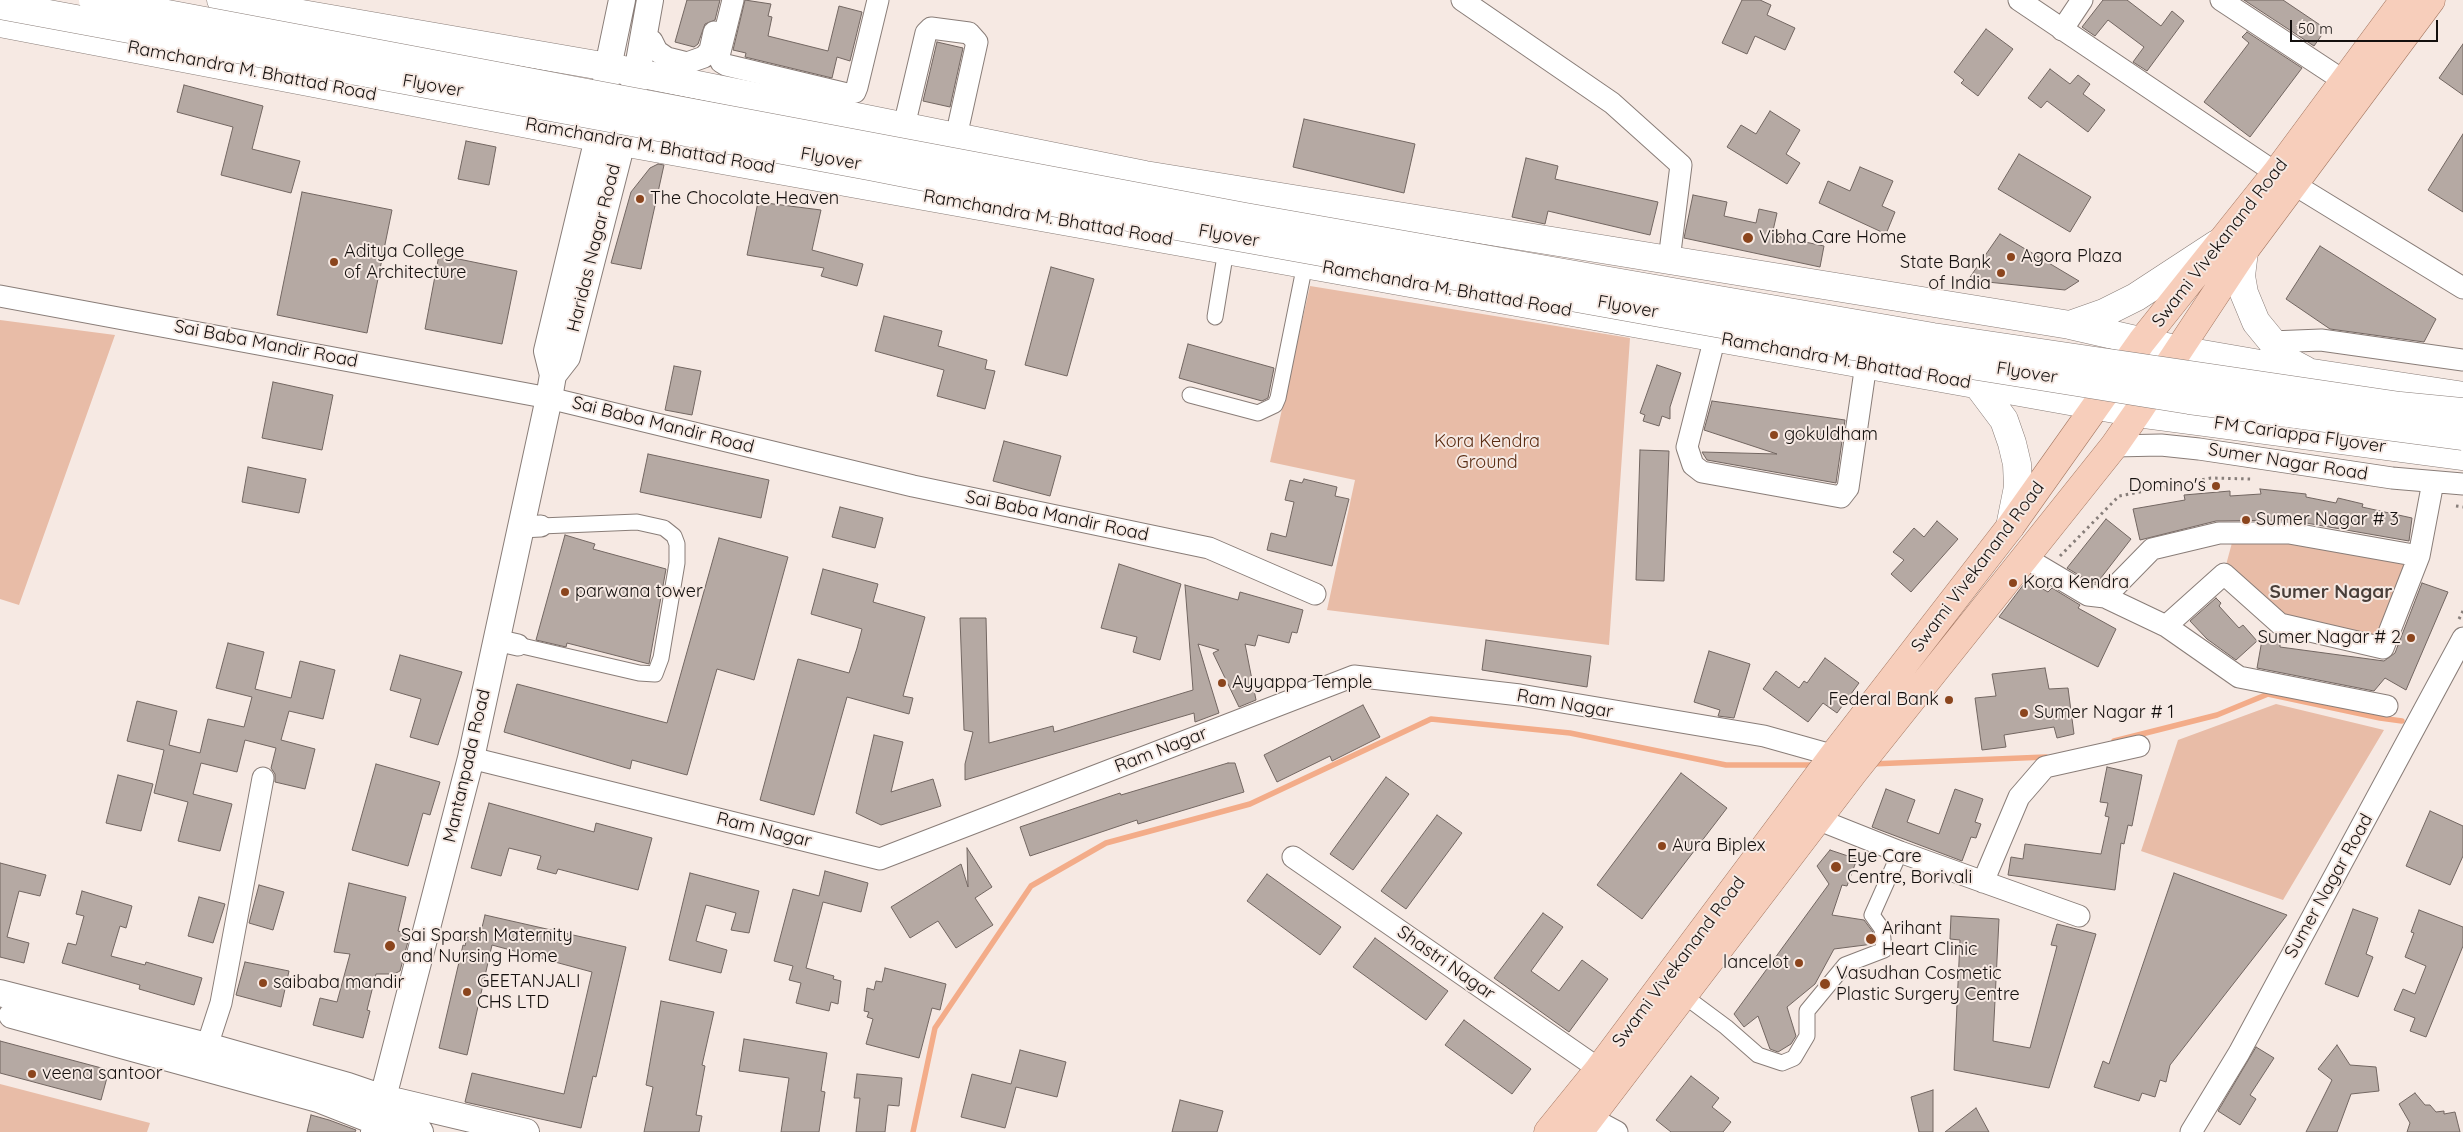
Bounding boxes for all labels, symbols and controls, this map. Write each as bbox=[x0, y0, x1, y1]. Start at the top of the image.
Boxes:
scale bar bbox=[2293, 10, 2440, 42]
text: 50 m bbox=[2298, 19, 2333, 38]
street label: Ramchandra M. Bhattad Road bbox=[126, 36, 378, 106]
street label: Flyover bbox=[401, 70, 465, 102]
street label: Ramchandra M. Bhattad Road bbox=[523, 113, 777, 179]
street label: Flyover bbox=[799, 143, 863, 175]
street label: Swami Vivekanand Road bbox=[2147, 154, 2293, 332]
street label: Haridas Nagar Road bbox=[563, 162, 625, 334]
street label: Ramchandra M. Bhattad Road bbox=[921, 185, 1175, 251]
place label: The Chocolate Heaven bbox=[650, 188, 839, 210]
marker: The Chocolate Heaven bbox=[634, 193, 646, 205]
street label: Flyover bbox=[1197, 220, 1261, 252]
place label: Vibha Care Home bbox=[1759, 227, 1906, 249]
marker: Vibha Care Home bbox=[1741, 231, 1755, 245]
place label: Aditya College of Architecture bbox=[344, 241, 466, 284]
place label: Agora Plaza bbox=[2021, 246, 2122, 268]
marker: Agora Plaza bbox=[2005, 251, 2017, 263]
place label: State Bank of India bbox=[1900, 252, 1991, 294]
marker: Aditya College of Architecture bbox=[328, 256, 340, 268]
street label: Ramchandra M. Bhattad Road bbox=[1320, 256, 1574, 322]
marker: State Bank of India bbox=[1995, 267, 2007, 279]
street label: Flyover bbox=[1596, 291, 1660, 323]
street label: Sai Baba Mandir Road bbox=[172, 316, 360, 372]
street label: Ramchandra M. Bhattad Road bbox=[1719, 328, 1973, 394]
street label: Flyover bbox=[1995, 358, 2059, 388]
street label: Sai Baba Mandir Road bbox=[570, 392, 756, 458]
street label: FM Cariappa Flyover bbox=[2213, 412, 2387, 458]
place label: gokuldham bbox=[1784, 424, 1878, 446]
marker: gokuldham bbox=[1768, 429, 1780, 441]
park label: Kora Kendra Ground bbox=[1434, 431, 1540, 474]
street label: Sumer Nagar Road bbox=[2207, 439, 2369, 485]
place label: Domino's bbox=[2129, 475, 2206, 497]
street label: Swami Vivekanand Road bbox=[1907, 477, 2049, 657]
marker: Domino's bbox=[2210, 480, 2222, 492]
street label: Sai Baba Mandir Road bbox=[963, 486, 1151, 546]
place label: Sumer Nagar # 3 bbox=[2256, 509, 2399, 531]
marker: Sumer Nagar # 3 bbox=[2240, 514, 2252, 526]
place label: Kora Kendra bbox=[2023, 572, 2129, 594]
marker: Kora Kendra bbox=[2007, 577, 2019, 589]
place label: parwana tower bbox=[575, 581, 703, 603]
district label: Sumer Nagar bbox=[2270, 581, 2392, 603]
marker: parwana tower bbox=[559, 586, 571, 598]
place label: Sumer Nagar # 2 bbox=[2258, 627, 2401, 649]
marker: Sumer Nagar # 2 bbox=[2405, 632, 2417, 644]
place label: Ayyappa Temple bbox=[1232, 672, 1373, 694]
marker: Ayyappa Temple bbox=[1216, 677, 1228, 689]
street label: Ram Nagar bbox=[1515, 685, 1615, 723]
street label: Mantanpada Road bbox=[439, 687, 495, 845]
place label: Federal Bank bbox=[1828, 689, 1939, 711]
marker: Federal Bank bbox=[1943, 694, 1955, 706]
place label: Sumer Nagar # 1 bbox=[2034, 702, 2174, 724]
marker: Sumer Nagar # 1 bbox=[2018, 707, 2030, 719]
street label: Ram Nagar bbox=[1112, 722, 1210, 778]
street label: Ram Nagar bbox=[714, 808, 814, 852]
street label: Sumer Nagar Road bbox=[2280, 810, 2378, 962]
place label: Aura Biplex bbox=[1672, 835, 1765, 857]
marker: Aura Biplex bbox=[1656, 840, 1668, 852]
place label: Eye Care Centre, Borivali bbox=[1847, 846, 1972, 889]
marker: Eye Care Centre, Borivali bbox=[1829, 860, 1843, 874]
street label: Swami Vivekanand Road bbox=[1608, 872, 1750, 1052]
place label: Arihant Heart Clinic bbox=[1882, 918, 1977, 961]
street label: Shastri Nagar bbox=[1393, 921, 1499, 1005]
place label: Sai Sparsh Maternity and Nursing Home bbox=[401, 925, 573, 968]
marker: Arihant Heart Clinic bbox=[1864, 932, 1878, 946]
marker: Sai Sparsh Maternity and Nursing Home bbox=[383, 939, 397, 953]
place label: lancelot bbox=[1723, 952, 1789, 974]
marker: lancelot bbox=[1793, 957, 1805, 969]
place label: Vasudhan Cosmetic Plastic Surgery Centre bbox=[1836, 963, 2020, 1006]
place label: GEETANJALI CHS LTD bbox=[477, 971, 580, 1014]
place label: saibaba mandir bbox=[273, 972, 404, 994]
marker: saibaba mandir bbox=[257, 977, 269, 989]
marker: Vasudhan Cosmetic Plastic Surgery Centre bbox=[1818, 977, 1832, 991]
marker: GEETANJALI CHS LTD bbox=[461, 986, 473, 998]
place label: veena santoor bbox=[42, 1063, 163, 1085]
marker: veena santoor bbox=[26, 1068, 38, 1080]

